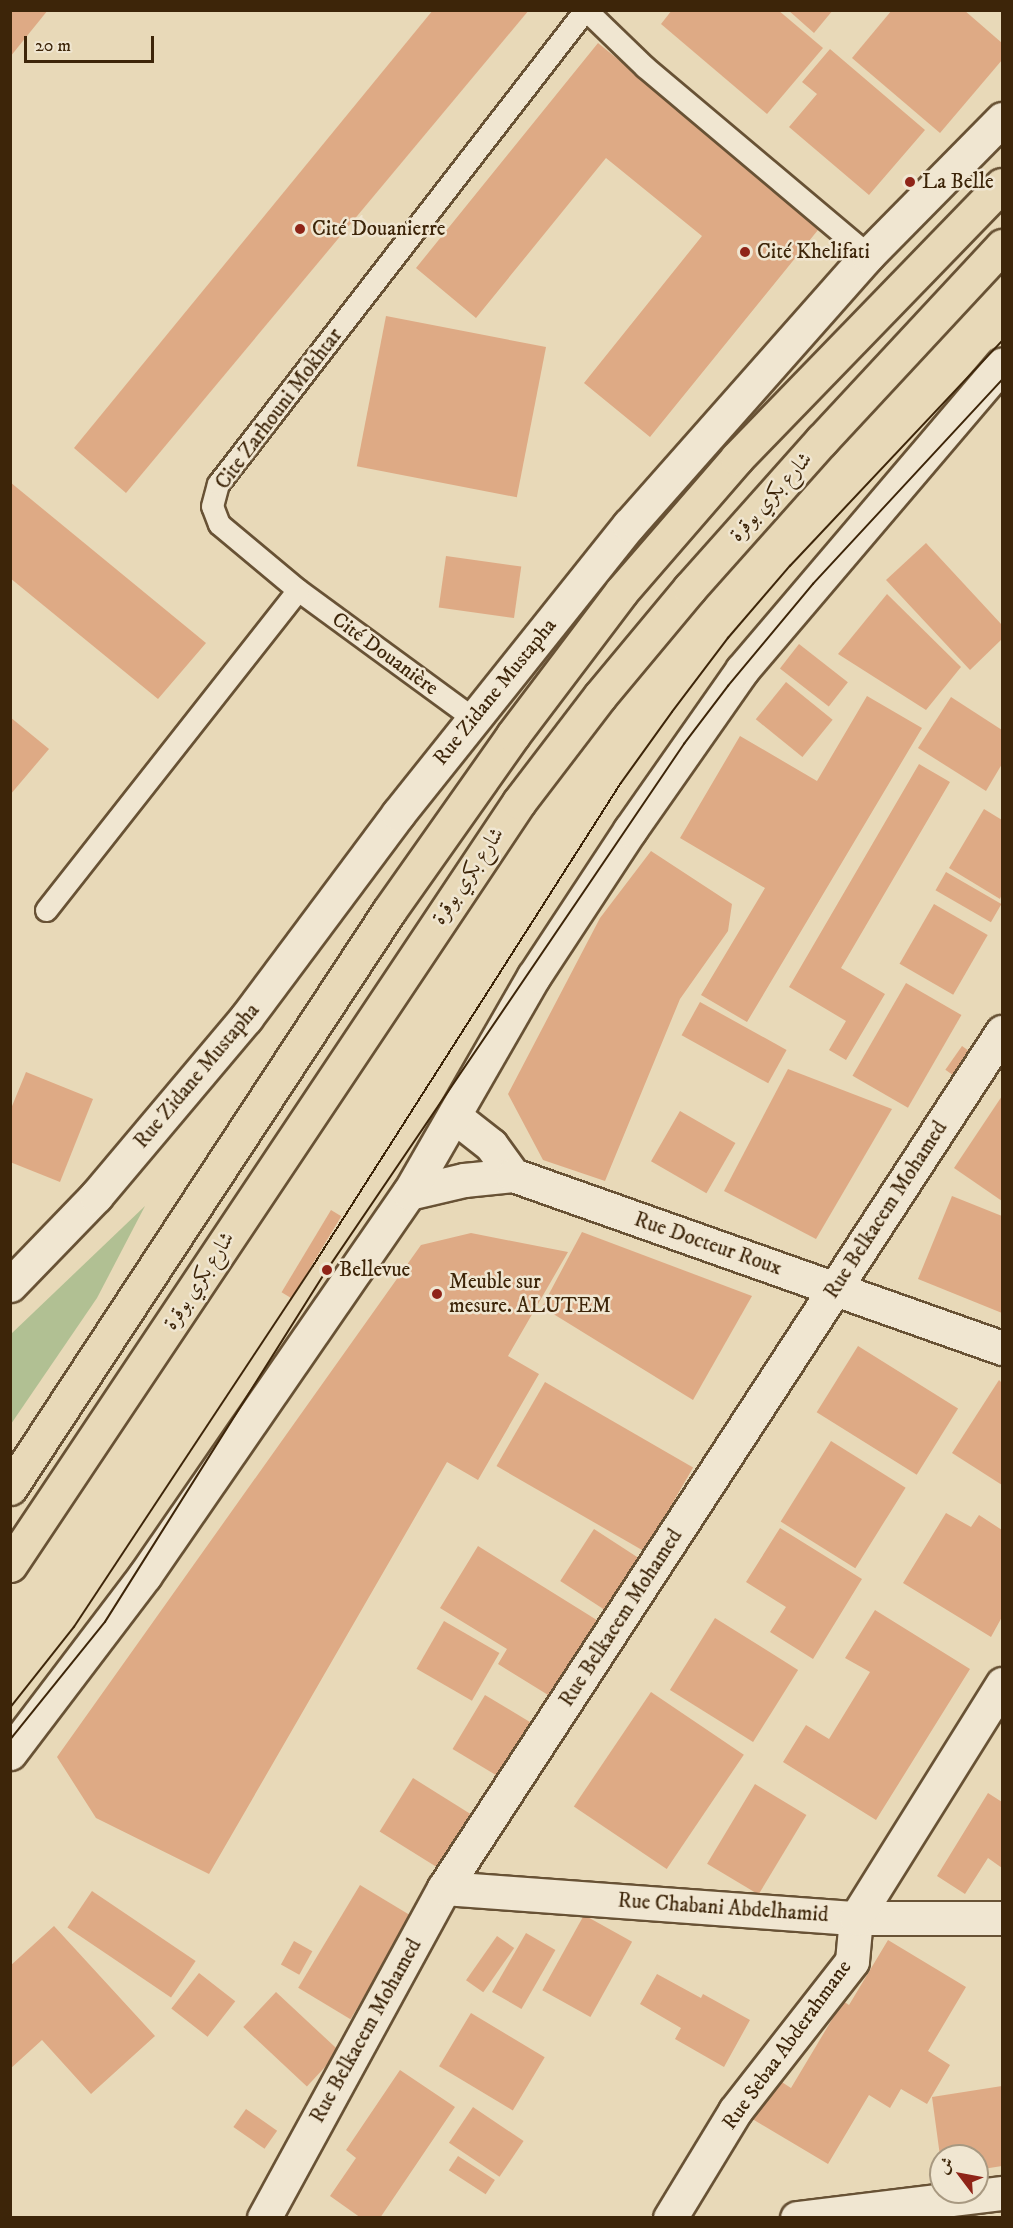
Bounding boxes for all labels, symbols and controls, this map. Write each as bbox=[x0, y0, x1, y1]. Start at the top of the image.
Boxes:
scale bar bbox=[27, 24, 158, 62]
text: 20 m bbox=[35, 35, 71, 57]
place label: La Belle bbox=[922, 169, 994, 195]
marker: La Belle bbox=[903, 175, 917, 189]
place label: Cité Douanierre bbox=[312, 216, 445, 242]
marker: Cité Douanierre bbox=[293, 222, 307, 236]
place label: Cité Khelifati bbox=[757, 239, 870, 265]
marker: Cité Khelifati bbox=[738, 245, 752, 259]
street label: Cite Zarhouni Mokhtar bbox=[210, 323, 348, 495]
street label: شارع بكري بوقرة bbox=[724, 447, 818, 547]
street label: Cité Douanière bbox=[327, 607, 443, 701]
street label: Rue Zidane Mustapha bbox=[428, 613, 562, 771]
street label: شارع بكري بوقرة bbox=[426, 823, 510, 929]
street label: Rue Zidane Mustapha bbox=[129, 998, 265, 1154]
street label: Rue Belkacem Mohamed bbox=[819, 1116, 953, 1304]
street label: Rue Docteur Roux bbox=[631, 1207, 785, 1281]
street label: شارع بكري بوقرة bbox=[158, 1227, 240, 1335]
place label: Bellevue bbox=[339, 1257, 410, 1283]
marker: Bellevue bbox=[320, 1263, 334, 1277]
place label: Meuble sur mesure. ALUTEM bbox=[449, 1269, 611, 1319]
marker: Meuble sur mesure. ALUTEM bbox=[430, 1287, 444, 1301]
street label: Rue Belkacem Mohamed bbox=[554, 1524, 688, 1712]
street label: Rue Chabani Abdelhamid bbox=[617, 1888, 829, 1928]
street label: Rue Belkacem Mohamed bbox=[305, 1934, 427, 2128]
street label: Rue Sebaa Abderahmane bbox=[717, 1955, 857, 2135]
north arrow bbox=[929, 2144, 989, 2204]
text: ش bbox=[933, 2153, 958, 2178]

